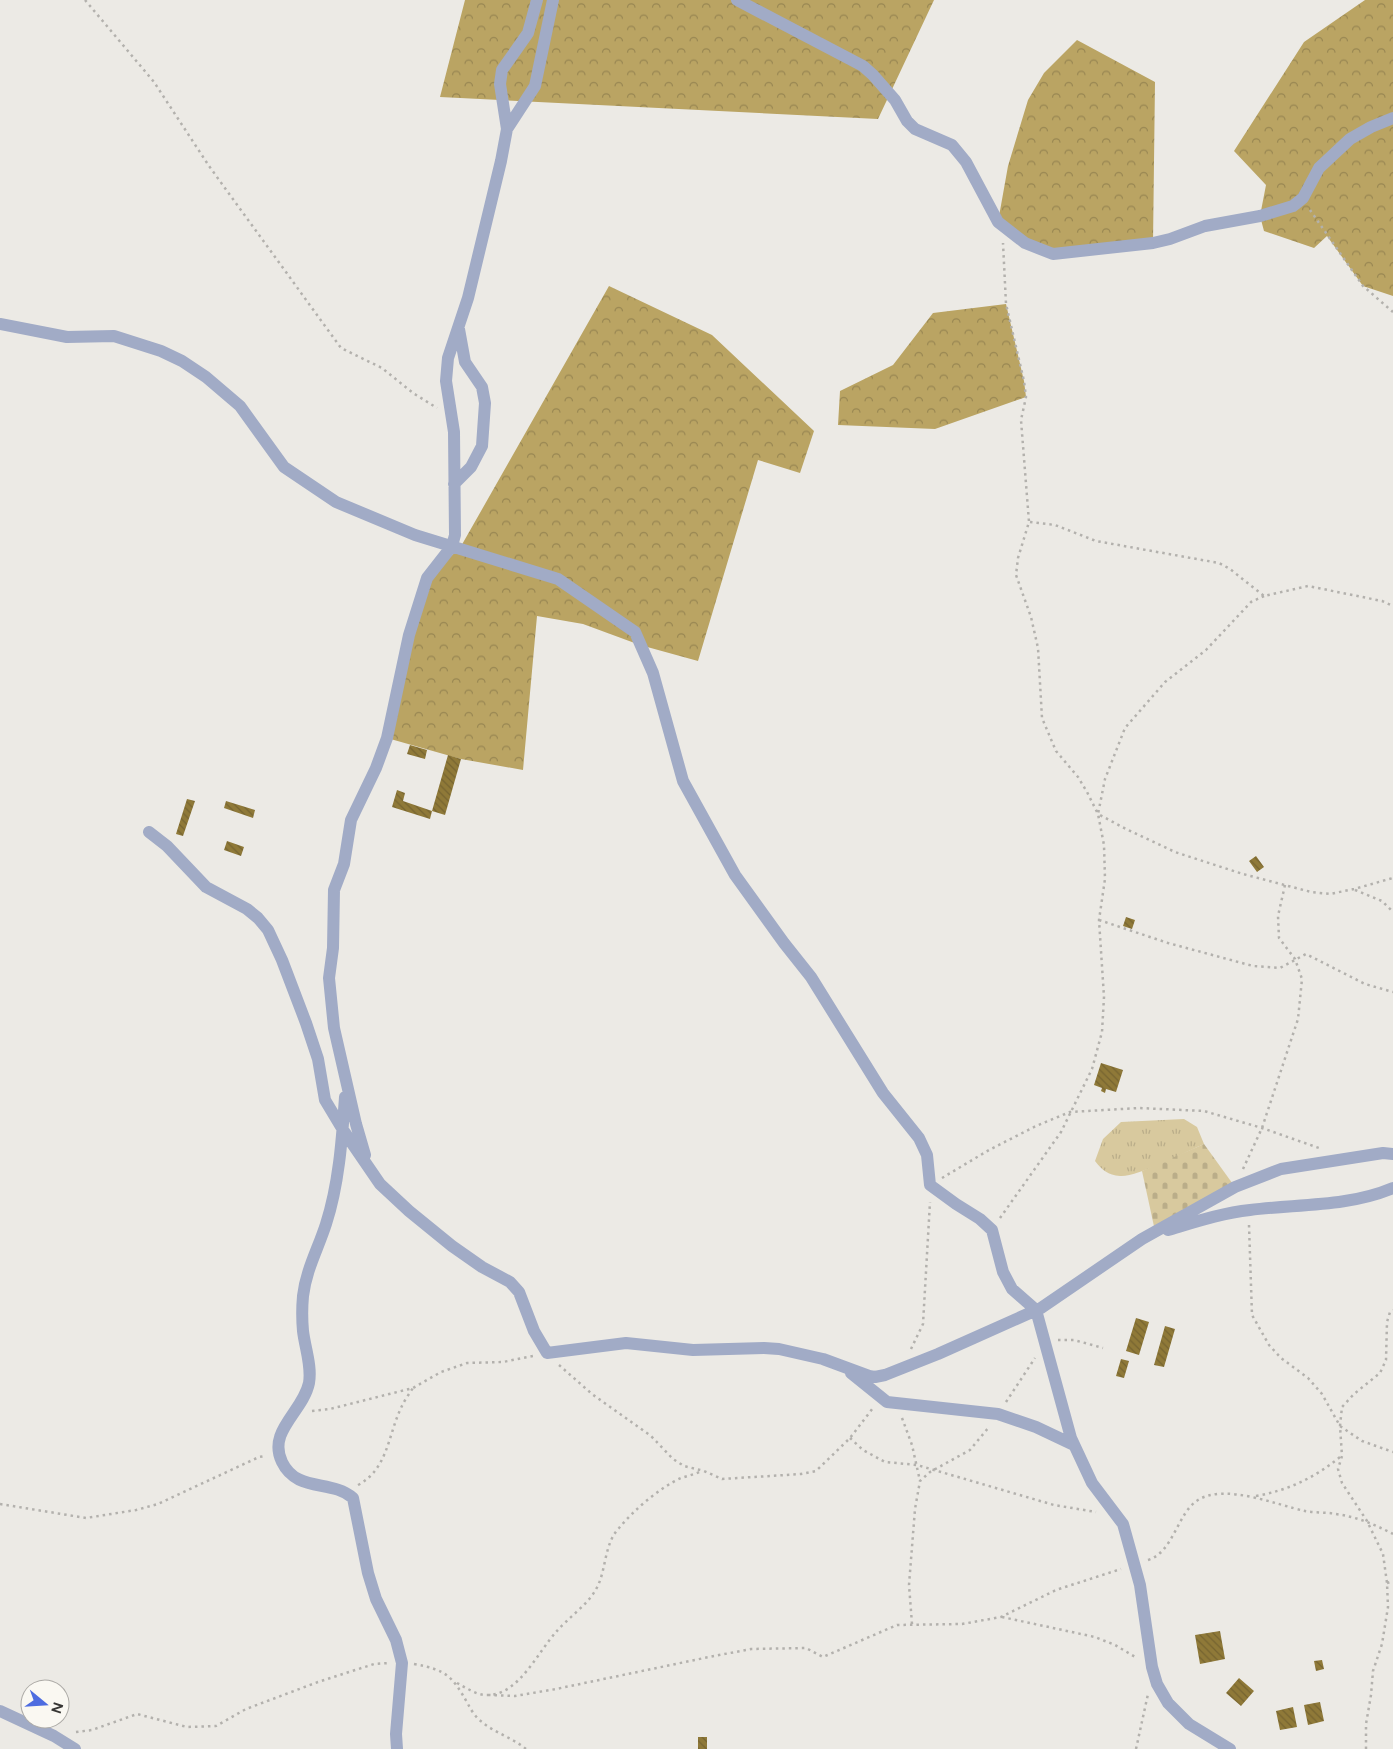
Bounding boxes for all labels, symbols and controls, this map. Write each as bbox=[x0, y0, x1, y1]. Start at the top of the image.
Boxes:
north arrow bbox=[20, 1679, 70, 1729]
text: N bbox=[47, 1700, 67, 1716]

